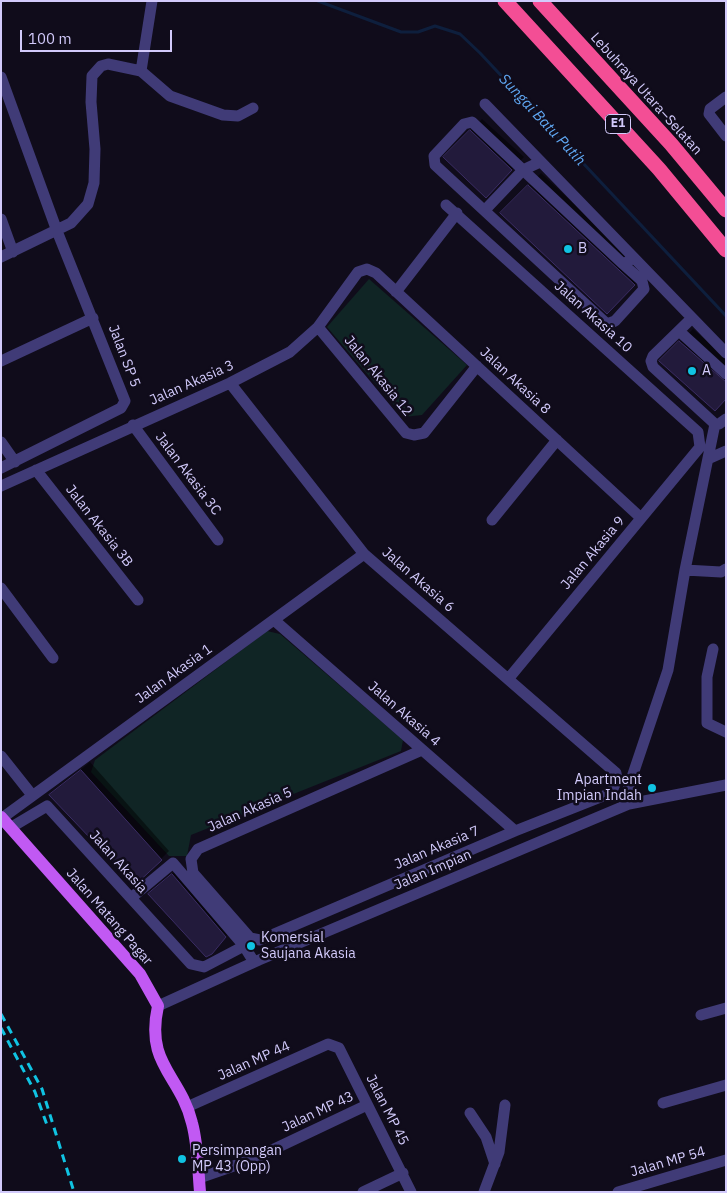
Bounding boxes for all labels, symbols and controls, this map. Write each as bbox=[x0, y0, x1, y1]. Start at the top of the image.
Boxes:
scale bar bbox=[22, 20, 175, 52]
text: 100 m bbox=[28, 29, 72, 48]
street label: Lebuhraya Utara–Selatan bbox=[587, 30, 705, 158]
water label: Sungai Batu Putih bbox=[495, 70, 589, 170]
road number: E1 bbox=[606, 115, 630, 134]
place label: B bbox=[578, 241, 587, 257]
marker: B bbox=[562, 243, 574, 255]
street label: Jalan Akasia 10 bbox=[551, 278, 635, 356]
street label: Jalan SP 5 bbox=[104, 322, 144, 390]
street label: Jalan Akasia 12 bbox=[340, 332, 416, 420]
street label: Jalan Akasia 8 bbox=[476, 344, 554, 418]
street label: Jalan Akasia 3 bbox=[147, 357, 237, 409]
place label: A bbox=[702, 363, 711, 379]
marker: A bbox=[686, 365, 698, 377]
street label: Jalan Akasia 3C bbox=[151, 429, 225, 519]
street label: Jalan Akasia 3B bbox=[62, 482, 136, 570]
street label: Jalan Akasia 9 bbox=[558, 513, 628, 593]
street label: Jalan Akasia 6 bbox=[378, 544, 458, 616]
street label: Jalan Akasia 1 bbox=[132, 641, 216, 707]
street label: Jalan Akasia 4 bbox=[364, 678, 444, 750]
place label: Apartment Impian Indah bbox=[557, 772, 642, 804]
marker: Apartment Impian Indah bbox=[646, 782, 658, 794]
street label: Jalan Akasia 5 bbox=[205, 784, 295, 836]
street label: Jalan Akasia 7 bbox=[392, 823, 482, 873]
street label: Jalan Akasia bbox=[85, 827, 151, 897]
street label: Jalan Impian bbox=[392, 846, 474, 894]
street label: Jalan Matang Pagar bbox=[62, 865, 156, 969]
place label: Komersial Saujana Akasia bbox=[261, 930, 356, 962]
marker: Komersial Saujana Akasia bbox=[245, 940, 257, 952]
street label: Jalan MP 44 bbox=[215, 1038, 293, 1084]
street label: Jalan MP 45 bbox=[362, 1072, 412, 1148]
street label: Jalan MP 43 bbox=[280, 1088, 356, 1136]
place label: Persimpangan MP 43 (Opp) bbox=[192, 1143, 282, 1176]
street label: Jalan MP 54 bbox=[629, 1143, 707, 1181]
marker: Persimpangan MP 43 (Opp) bbox=[176, 1153, 188, 1165]

